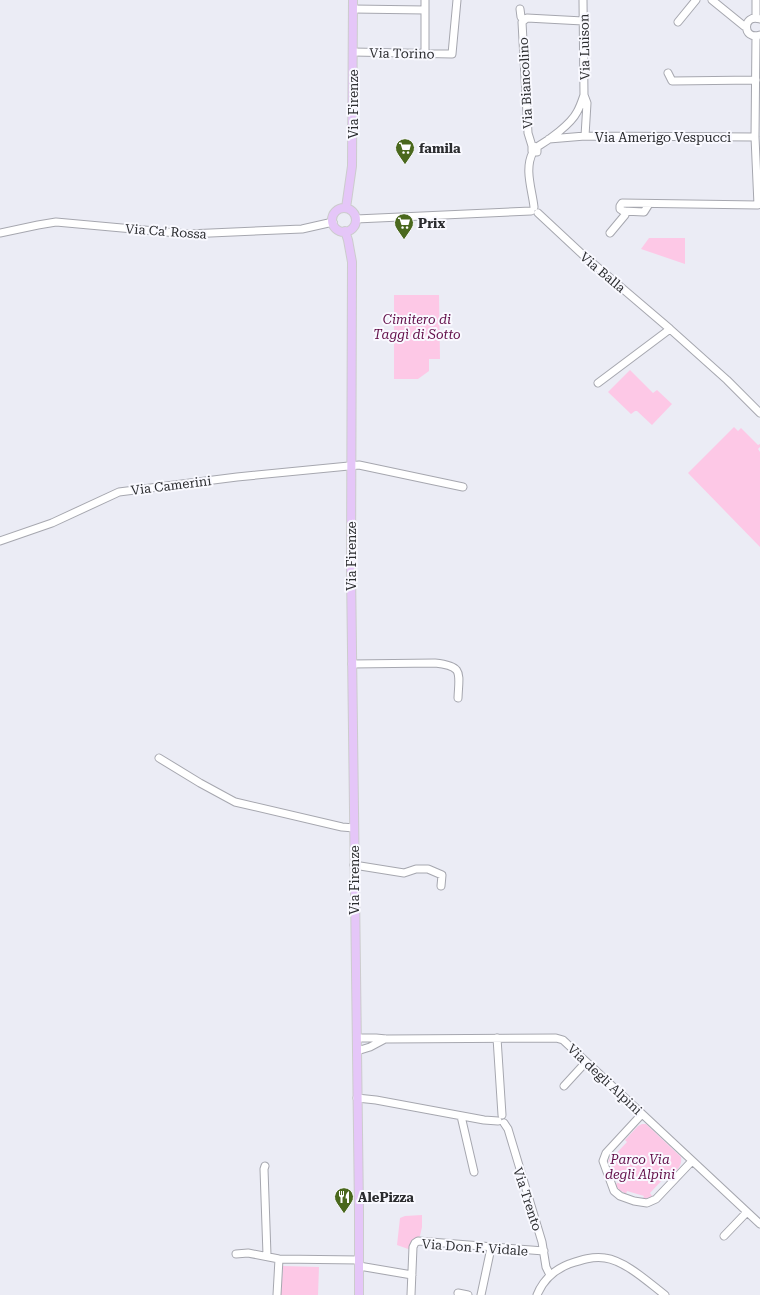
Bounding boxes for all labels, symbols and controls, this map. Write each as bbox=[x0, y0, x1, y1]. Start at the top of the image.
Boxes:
street label: Via Luison bbox=[576, 13, 593, 80]
street label: Via Biancolino bbox=[516, 37, 535, 129]
street label: Via Torino bbox=[369, 45, 435, 62]
street label: Via Firenze bbox=[346, 69, 361, 139]
street label: Via Amerigo Vespucci bbox=[595, 130, 731, 145]
supermarket icon: famila bbox=[394, 137, 416, 165]
place label: famila bbox=[419, 141, 461, 156]
supermarket icon: Prix bbox=[393, 212, 415, 240]
place label: Prix bbox=[418, 216, 445, 231]
street label: Via Ca' Rossa bbox=[125, 221, 207, 242]
street label: Via Balla bbox=[577, 249, 628, 296]
park label: Cimitero di Taggì di Sotto bbox=[373, 312, 461, 342]
street label: Via Camerini bbox=[130, 473, 212, 498]
street label: Via Firenze bbox=[344, 521, 359, 591]
street label: Via Firenze bbox=[347, 845, 362, 915]
street label: Via degli Alpini bbox=[564, 1041, 645, 1118]
park label: Parco Via degli Alpini bbox=[605, 1152, 675, 1182]
street label: Via Trento bbox=[510, 1166, 545, 1233]
restaurant icon: AlePizza bbox=[333, 1186, 355, 1214]
place label: AlePizza bbox=[358, 1190, 414, 1205]
street label: Via Don F. Vidale bbox=[421, 1236, 529, 1259]

